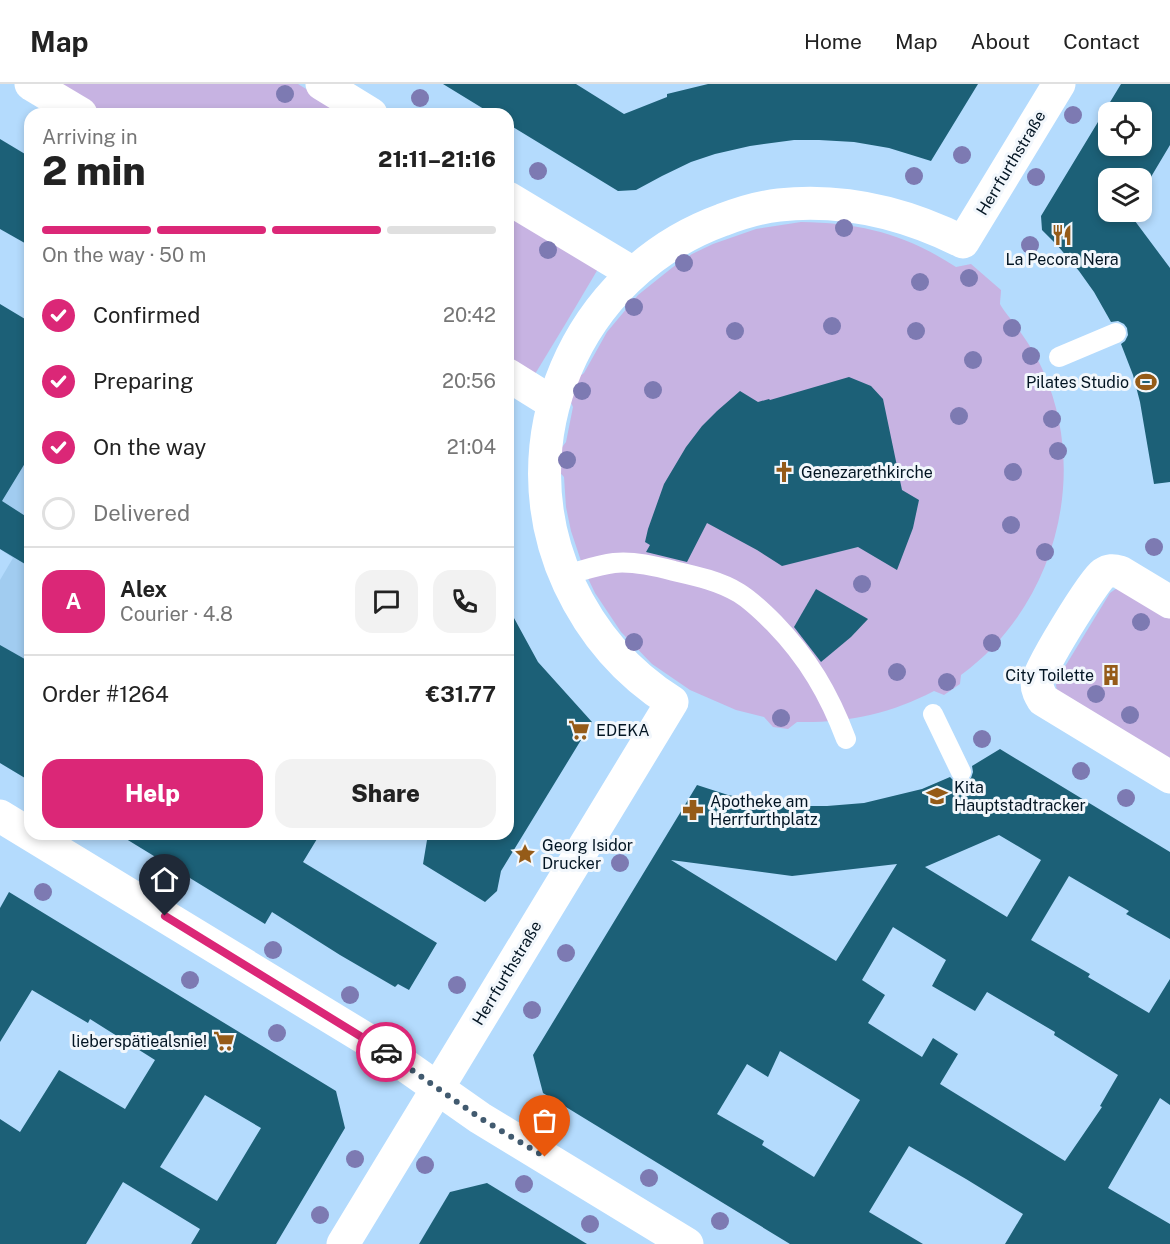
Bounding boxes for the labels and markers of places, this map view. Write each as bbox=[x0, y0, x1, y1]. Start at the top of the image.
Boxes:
restaurant icon: La Pecora Nera bbox=[1050, 223, 1074, 247]
place label: La Pecora Nera bbox=[1005, 250, 1119, 269]
sports icon: Pilates Studio bbox=[1134, 370, 1158, 394]
place label: Pilates Studio bbox=[1026, 373, 1129, 392]
church icon: Genezarethkirche bbox=[772, 460, 796, 484]
place label: Genezarethkirche bbox=[801, 463, 933, 482]
building icon: City Toilette bbox=[1099, 663, 1123, 687]
place label: City Toilette bbox=[1005, 666, 1094, 685]
supermarket icon: EDEKA bbox=[567, 718, 591, 742]
place label: EDEKA bbox=[596, 721, 650, 740]
place label: Kita Hauptstadtracker bbox=[954, 778, 1086, 815]
school or university icon: Kita Hauptstadtracker bbox=[925, 784, 949, 808]
place label: Apotheke am Herrfurthplatz bbox=[710, 792, 818, 829]
pharmacy icon: Apotheke am Herrfurthplatz bbox=[681, 798, 705, 822]
place label: Georg Isidor Drucker bbox=[542, 836, 633, 873]
place icon: Georg Isidor Drucker bbox=[513, 842, 537, 866]
pin bbox=[139, 854, 190, 916]
supermarket icon: lieberspätiealsnie! bbox=[212, 1029, 236, 1053]
place label: lieberspätiealsnie! bbox=[71, 1032, 207, 1051]
pin bbox=[519, 1095, 570, 1157]

